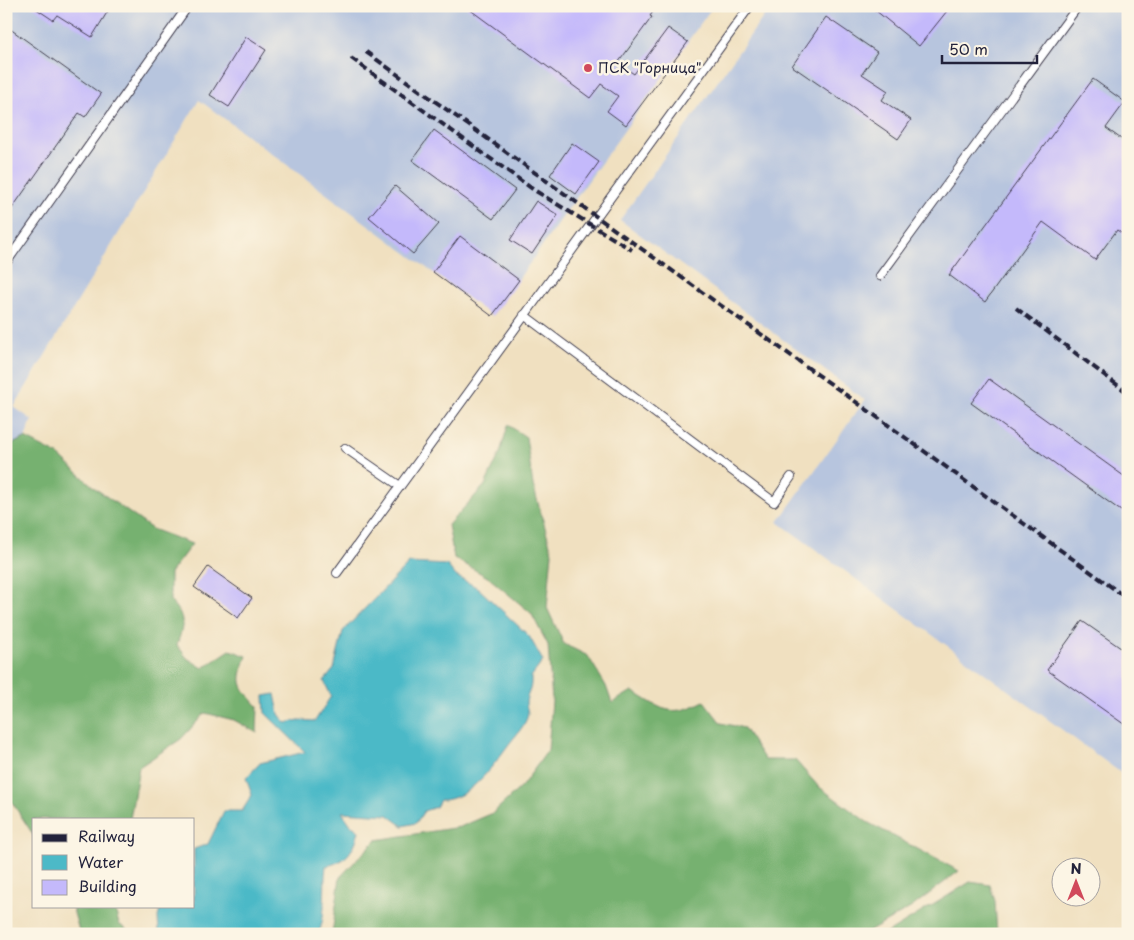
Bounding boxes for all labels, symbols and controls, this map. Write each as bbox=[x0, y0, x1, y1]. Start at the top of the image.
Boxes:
scale bar bbox=[942, 32, 1036, 64]
text: 50 m bbox=[949, 37, 988, 60]
place label: ПСК "Горница" bbox=[598, 57, 702, 78]
marker: ПСК "Горница" bbox=[582, 62, 594, 74]
legend bbox=[32, 818, 195, 908]
text: Railway bbox=[78, 824, 135, 847]
text: Water bbox=[78, 850, 123, 873]
north arrow bbox=[1052, 858, 1102, 908]
text: N bbox=[1070, 858, 1082, 879]
text: Building bbox=[78, 874, 137, 897]

